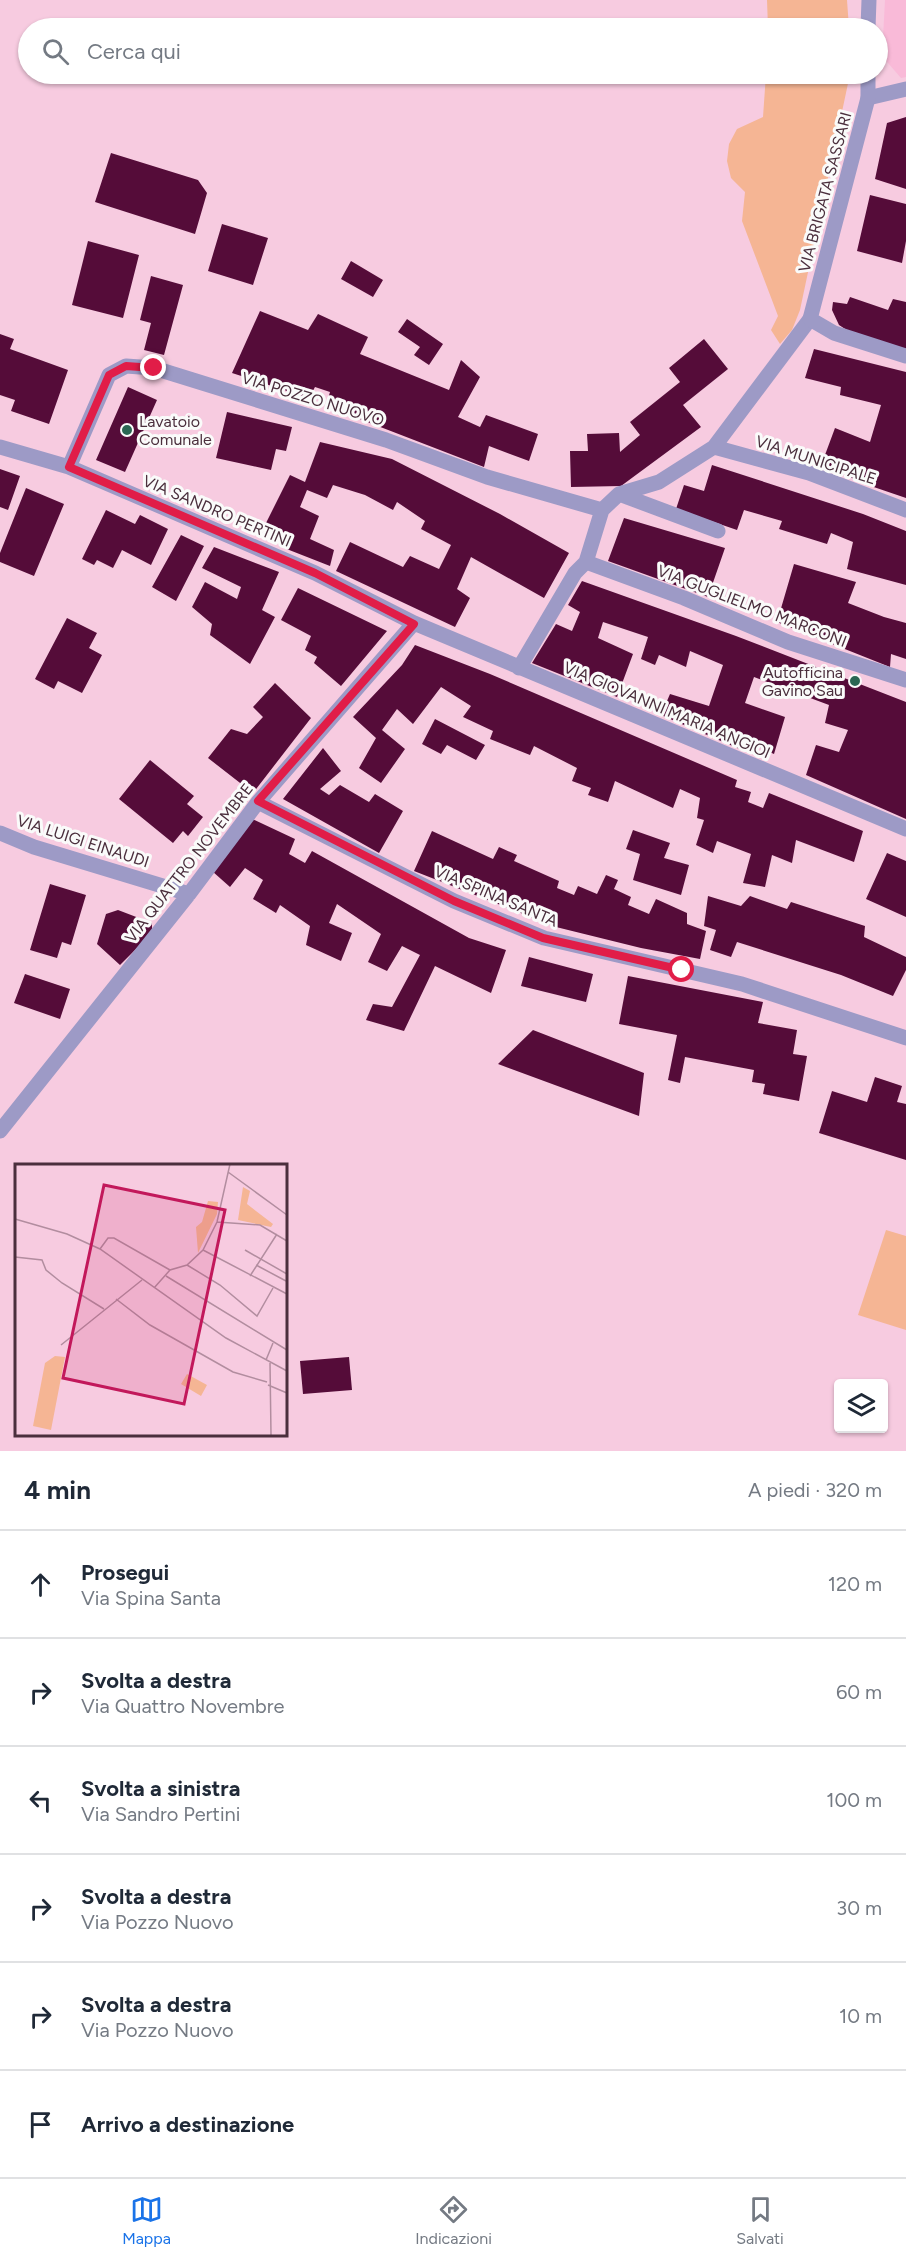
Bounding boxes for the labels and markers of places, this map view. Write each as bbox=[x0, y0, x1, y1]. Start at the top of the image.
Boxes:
place label: Lavatoio Comunale bbox=[139, 412, 212, 449]
marker: Lavatoio Comunale bbox=[120, 423, 134, 437]
place label: Autofficina Gavino Sau bbox=[762, 663, 843, 700]
marker: Autofficina Gavino Sau bbox=[848, 674, 862, 688]

